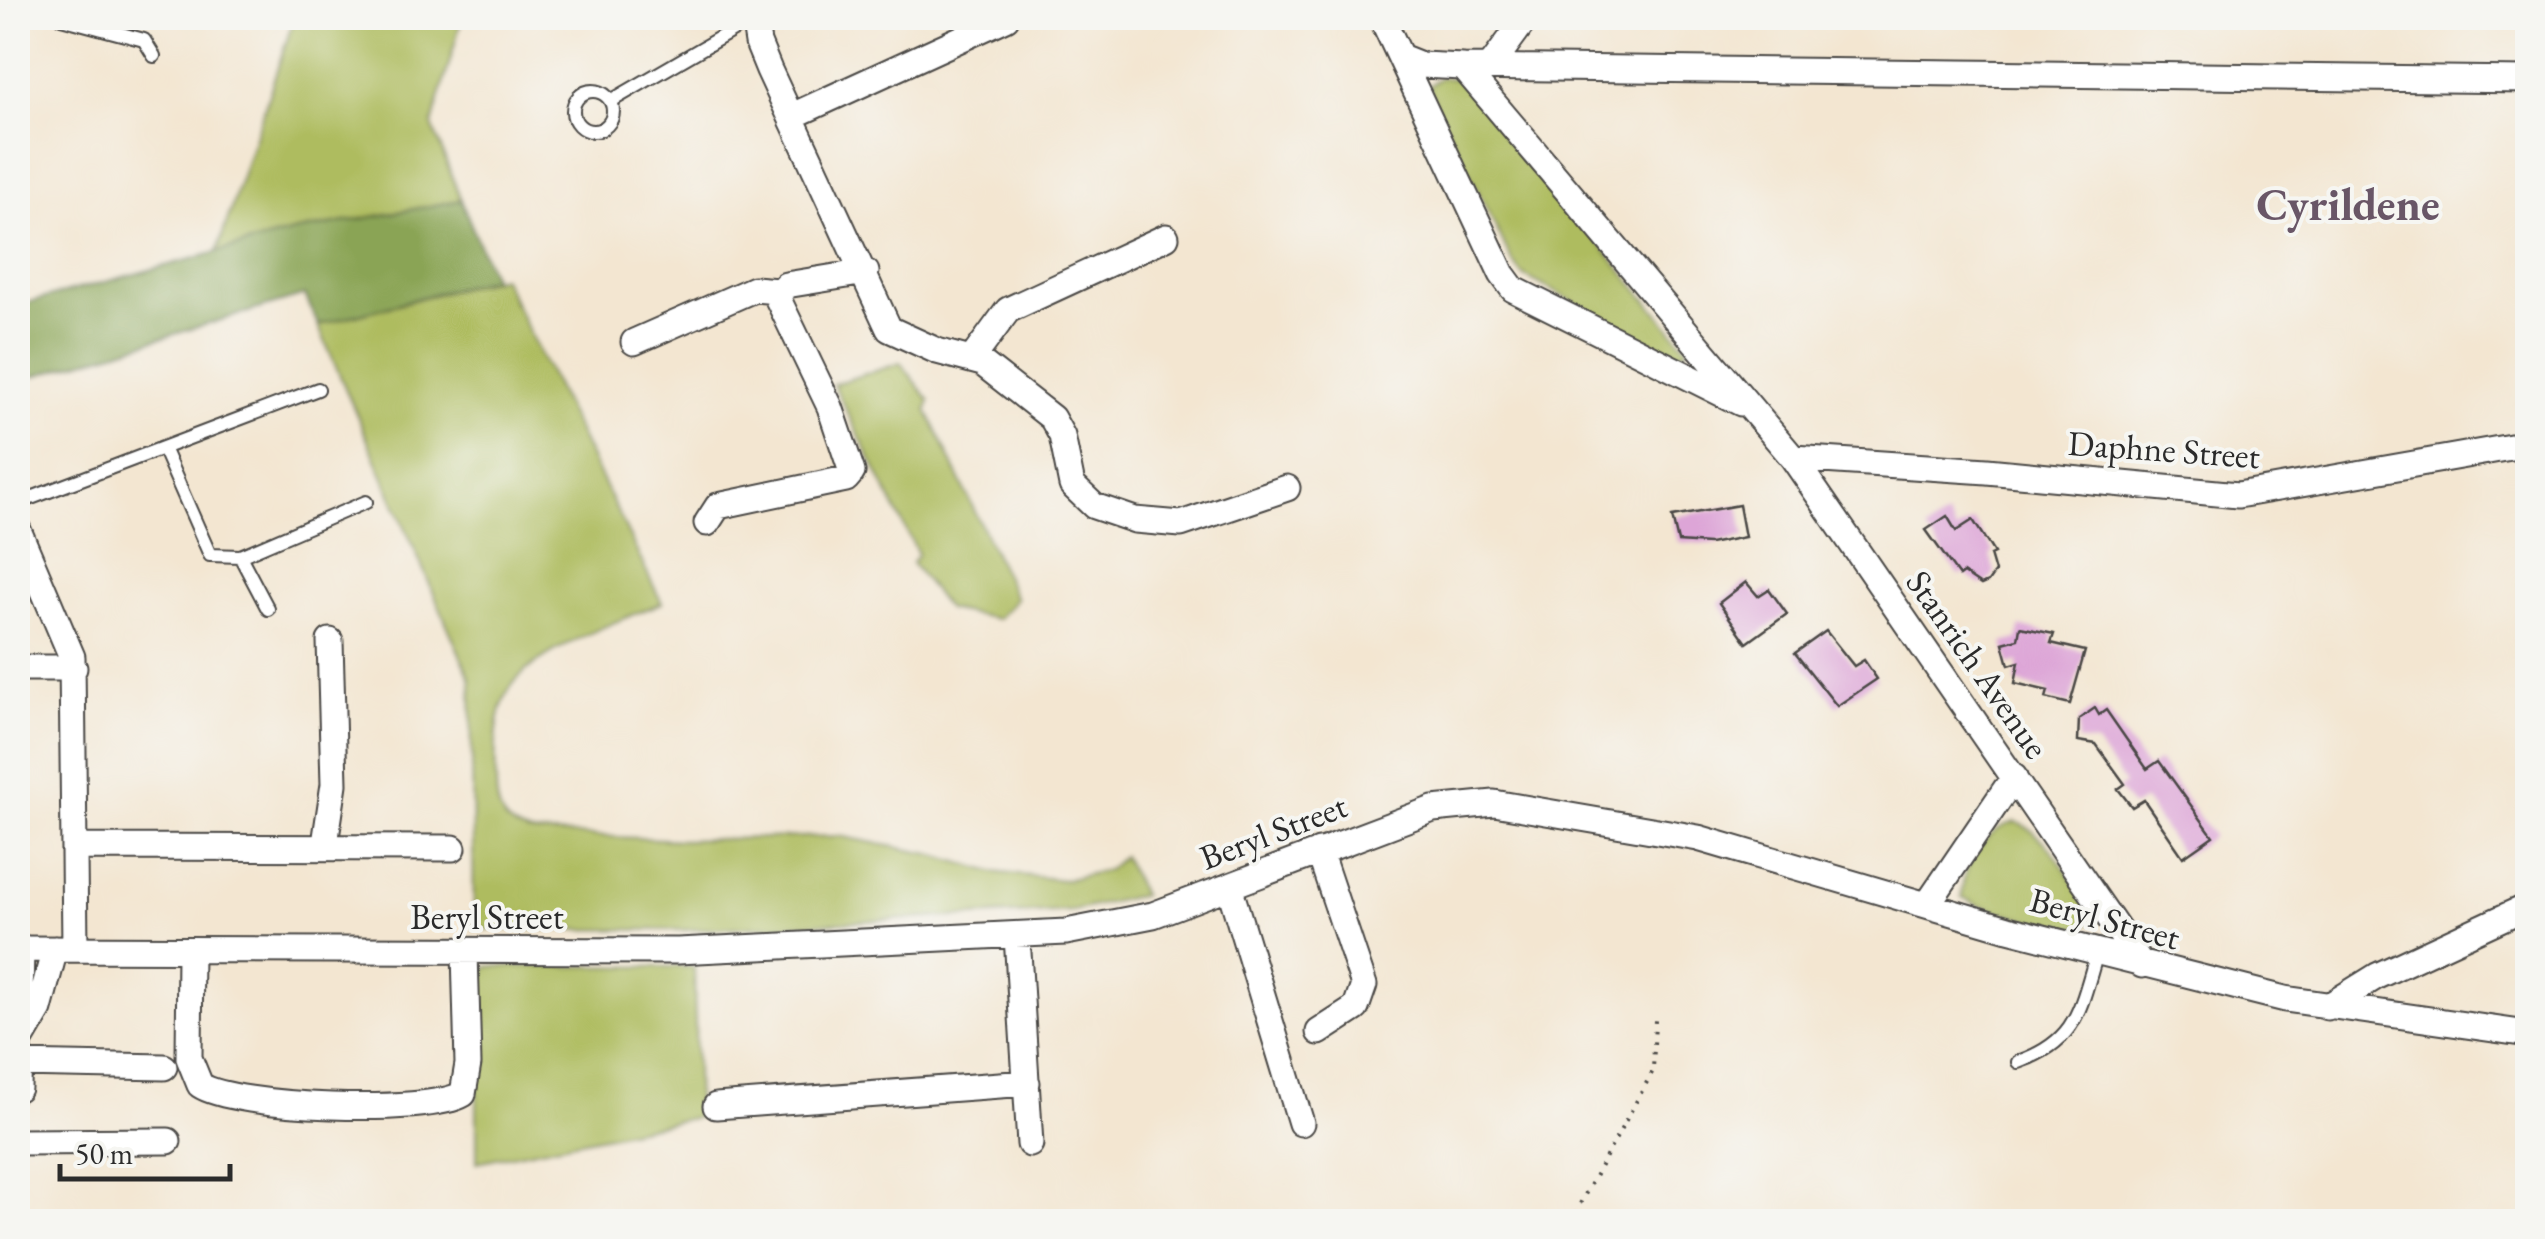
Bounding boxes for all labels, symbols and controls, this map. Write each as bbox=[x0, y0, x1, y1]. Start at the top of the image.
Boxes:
district label: Cyrildene bbox=[2256, 175, 2440, 233]
street label: Daphne Street bbox=[2067, 420, 2261, 478]
street label: Stanrich Avenue bbox=[1897, 561, 2059, 767]
street label: Beryl Street bbox=[1193, 782, 1353, 880]
street label: Beryl Street bbox=[2025, 876, 2185, 960]
street label: Beryl Street bbox=[410, 894, 564, 939]
scale bar bbox=[60, 1119, 230, 1181]
text: 50 m bbox=[75, 1134, 133, 1173]

